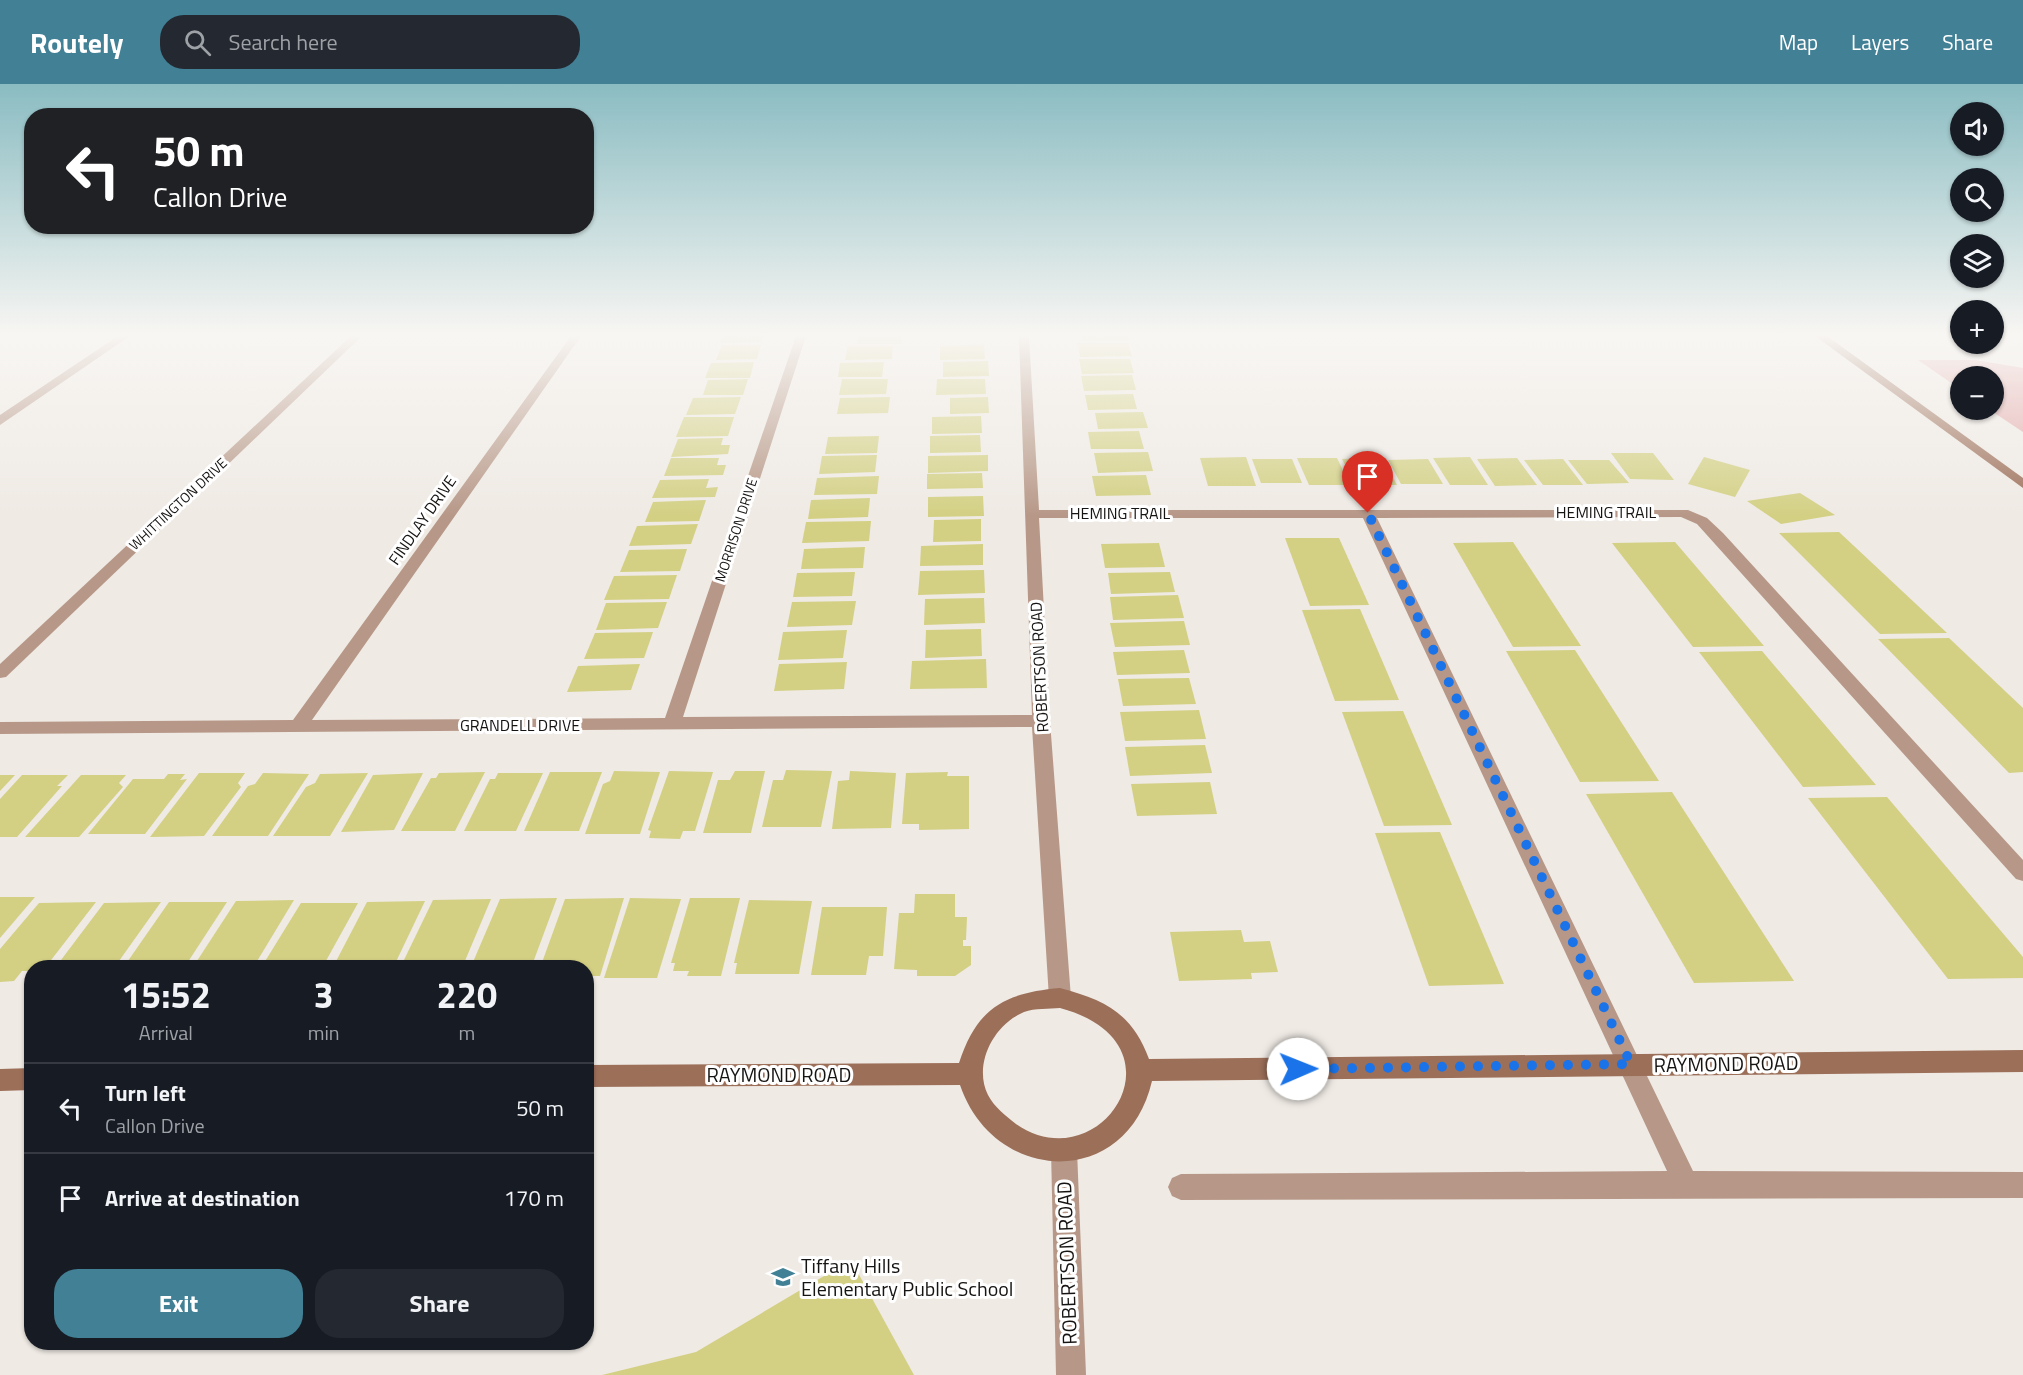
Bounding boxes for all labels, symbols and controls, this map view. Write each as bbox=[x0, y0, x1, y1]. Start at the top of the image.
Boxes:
search box bbox=[160, 15, 580, 69]
text: Routely bbox=[30, 21, 124, 64]
text: Search here bbox=[229, 25, 338, 59]
icon: search bbox=[181, 26, 214, 59]
text: Map bbox=[1779, 26, 1818, 58]
text: Layers bbox=[1851, 26, 1909, 58]
text: Share bbox=[1942, 26, 1993, 58]
map controls bbox=[1950, 102, 2004, 420]
button: sound bbox=[1950, 102, 2004, 156]
text: 50 m bbox=[153, 118, 245, 182]
icon: left bbox=[54, 132, 132, 210]
button: search bbox=[1950, 168, 2004, 222]
text: Callon Drive bbox=[153, 176, 287, 217]
button: layers bbox=[1950, 234, 2004, 288]
button: + bbox=[1950, 300, 2004, 354]
button: − bbox=[1950, 366, 2004, 420]
pin bbox=[1342, 451, 1393, 513]
street label: WHITTINGTON DRIVE bbox=[124, 452, 232, 555]
icon: arrive bbox=[1351, 460, 1384, 493]
street label: FINDLAY DRIVE bbox=[382, 470, 462, 570]
street label: MORRISON DRIVE bbox=[709, 475, 762, 584]
street label: HEMING TRAIL bbox=[1556, 500, 1657, 524]
street label: HEMING TRAIL bbox=[1070, 501, 1171, 525]
street label: ROBERTSON ROAD bbox=[1024, 601, 1054, 733]
street label: GRANDELL DRIVE bbox=[460, 713, 580, 737]
text: 15:52 bbox=[121, 967, 211, 1022]
text: 3 bbox=[314, 967, 334, 1022]
text: 220 bbox=[437, 967, 497, 1022]
text: Arrival bbox=[139, 1017, 193, 1048]
text: min bbox=[308, 1017, 340, 1048]
text: m bbox=[458, 1017, 475, 1048]
position arrow bbox=[1266, 1037, 1330, 1101]
street label: RAYMOND ROAD bbox=[1653, 1047, 1799, 1080]
street label: RAYMOND ROAD bbox=[707, 1059, 851, 1090]
text: Turn left bbox=[105, 1076, 186, 1110]
text: 50 m bbox=[516, 1091, 564, 1125]
icon: left bbox=[54, 1092, 87, 1125]
text: Callon Drive bbox=[105, 1110, 205, 1141]
text: Arrive at destination bbox=[105, 1181, 300, 1215]
text: 170 m bbox=[504, 1181, 564, 1215]
street label: ROBERTSON ROAD bbox=[1048, 1181, 1085, 1345]
icon: arrive bbox=[54, 1182, 87, 1215]
place label: Tiffany Hills Elementary Public School bbox=[801, 1250, 1013, 1304]
school or university icon: Tiffany Hills Elementary Public School bbox=[770, 1264, 796, 1290]
button: Exit bbox=[54, 1269, 303, 1338]
button: Share bbox=[315, 1269, 564, 1338]

